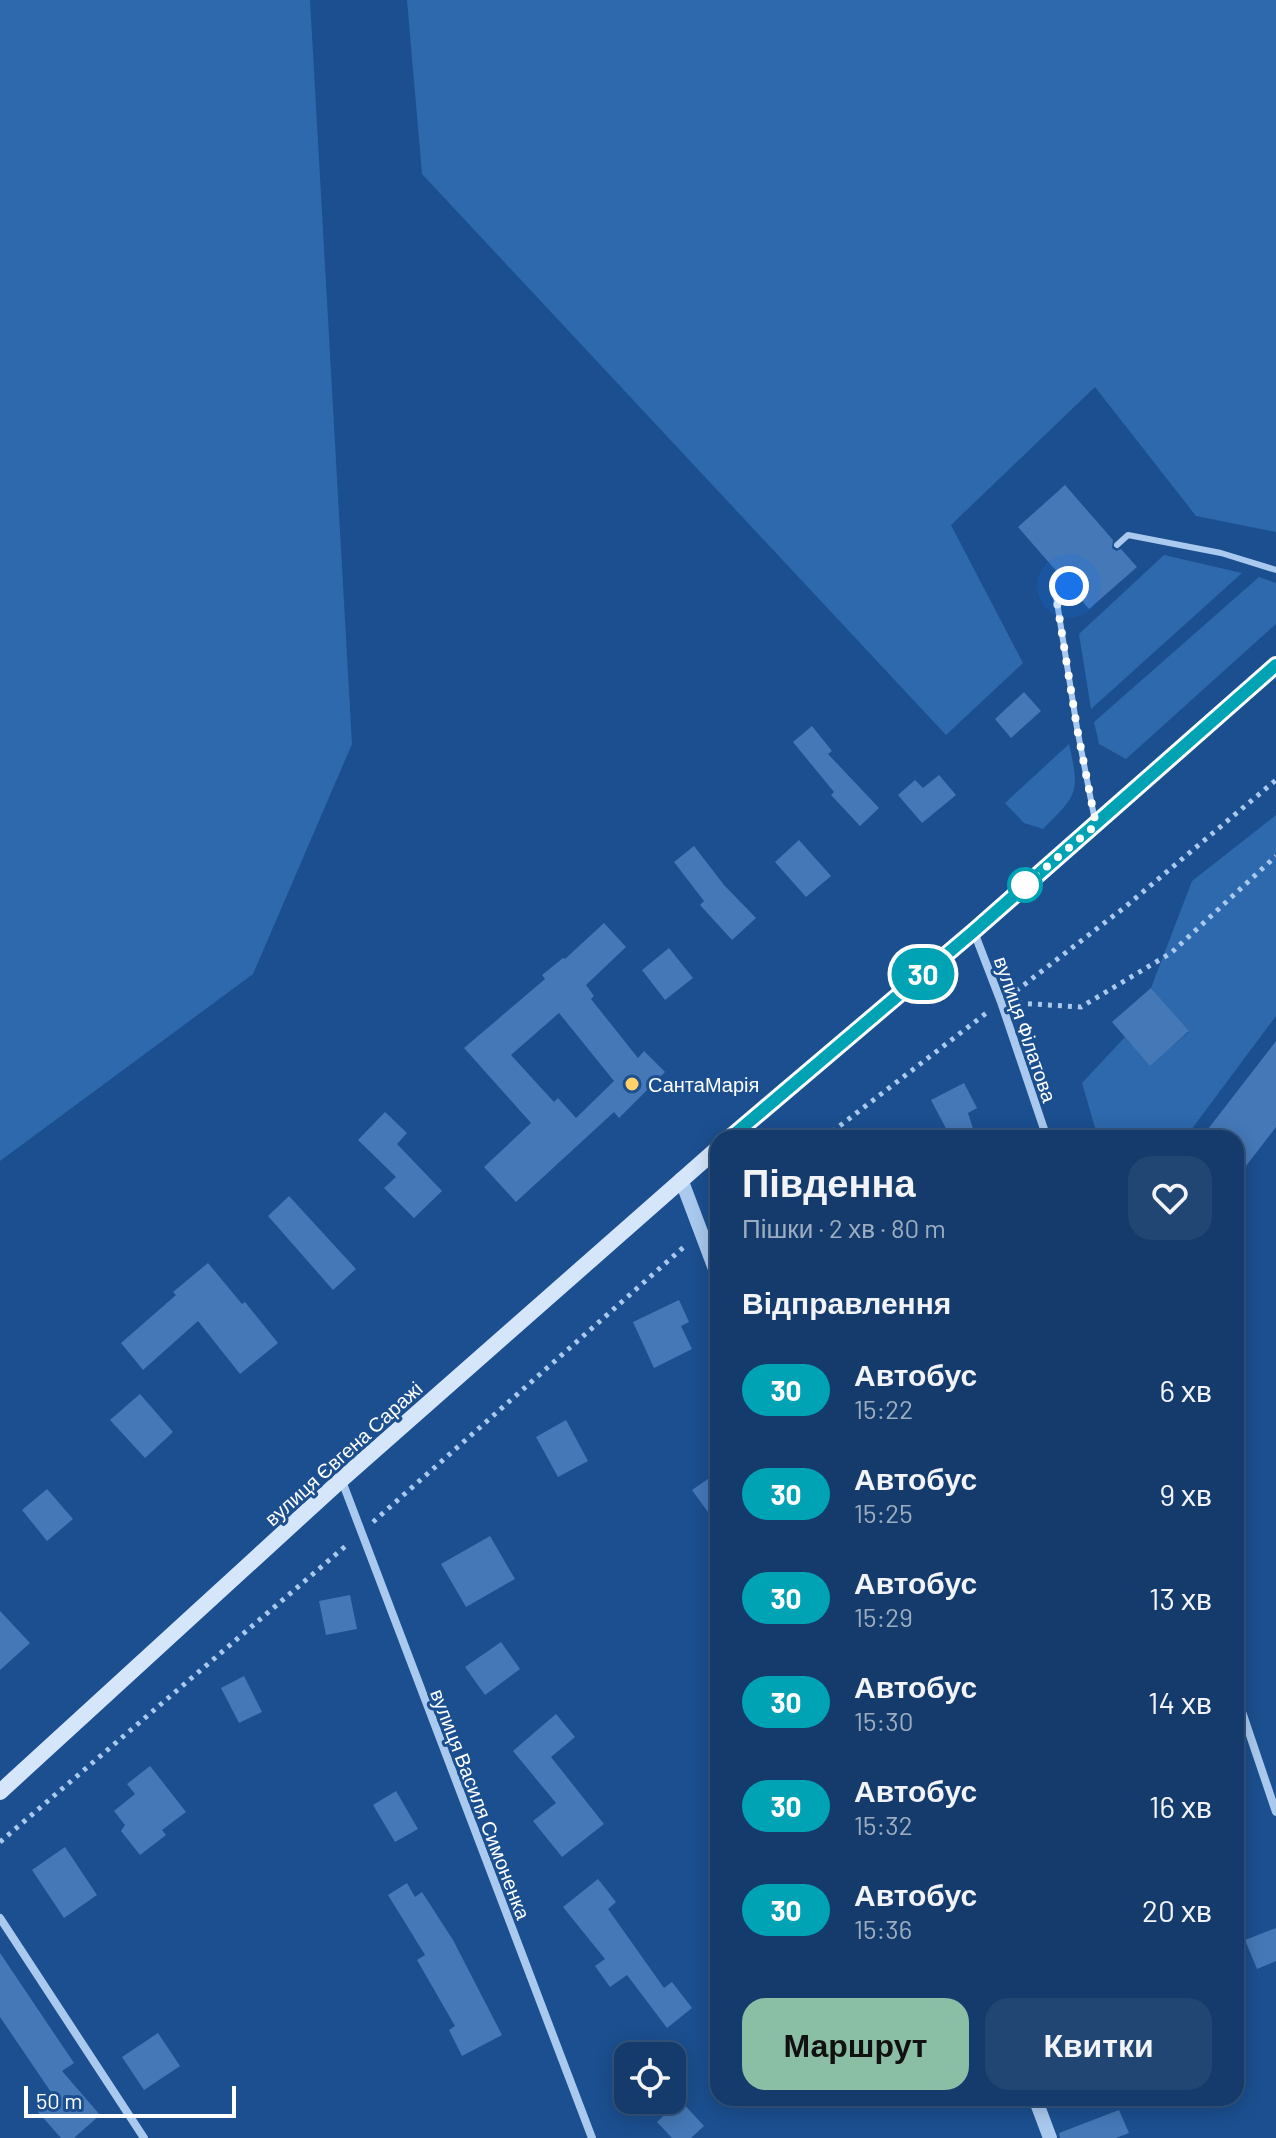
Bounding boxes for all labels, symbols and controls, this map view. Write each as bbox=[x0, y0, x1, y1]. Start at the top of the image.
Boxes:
your location bbox=[1049, 566, 1089, 606]
unlabelled marker bbox=[1008, 868, 1042, 902]
line badge: 30 bbox=[887, 948, 959, 1000]
street label: вулиця Філатова bbox=[990, 953, 1062, 1106]
text: 30 bbox=[907, 957, 939, 991]
place label: СантаМарія bbox=[648, 1072, 759, 1096]
marker: СантаМарія bbox=[623, 1075, 641, 1093]
button: heart bbox=[1128, 1156, 1212, 1240]
text: Південна bbox=[742, 1159, 916, 1205]
text: Пішки · 2 хв · 80 m bbox=[742, 1212, 946, 1243]
text: Відправлення bbox=[742, 1284, 951, 1320]
text: Автобус bbox=[854, 1356, 977, 1392]
text: 6 хв bbox=[1160, 1372, 1212, 1408]
text: 30 bbox=[770, 1373, 802, 1407]
street label: вулиця Євгена Саражі bbox=[259, 1376, 427, 1530]
text: 15:22 bbox=[854, 1393, 913, 1424]
text: Автобус bbox=[854, 1460, 977, 1496]
text: 9 хв bbox=[1159, 1476, 1212, 1512]
text: 30 bbox=[770, 1477, 802, 1511]
text: 15:25 bbox=[854, 1497, 913, 1528]
text: Автобус bbox=[854, 1564, 977, 1600]
text: 13 хв bbox=[1149, 1580, 1212, 1616]
text: 30 bbox=[770, 1581, 802, 1615]
text: 15:29 bbox=[854, 1601, 913, 1632]
text: Автобус bbox=[854, 1668, 977, 1704]
text: 14 хв bbox=[1148, 1684, 1212, 1720]
street label: вулиця Василя Симоненка bbox=[426, 1685, 536, 1923]
text: 30 bbox=[770, 1685, 802, 1719]
text: 15:30 bbox=[854, 1705, 913, 1736]
text: Автобус bbox=[854, 1772, 977, 1808]
text: 16 хв bbox=[1149, 1788, 1212, 1824]
text: 30 bbox=[770, 1789, 802, 1823]
text: 15:32 bbox=[854, 1809, 913, 1840]
text: Автобус bbox=[854, 1876, 977, 1912]
text: 20 хв bbox=[1142, 1892, 1212, 1928]
text: 30 bbox=[770, 1893, 802, 1927]
text: 15:36 bbox=[854, 1913, 912, 1944]
button: Маршрут bbox=[742, 1998, 969, 2090]
button: Квитки bbox=[985, 1998, 1212, 2090]
map controls bbox=[614, 2042, 686, 2114]
button: locate bbox=[614, 2042, 686, 2114]
scale bar bbox=[24, 2082, 236, 2118]
text: 50 m bbox=[36, 2087, 82, 2113]

